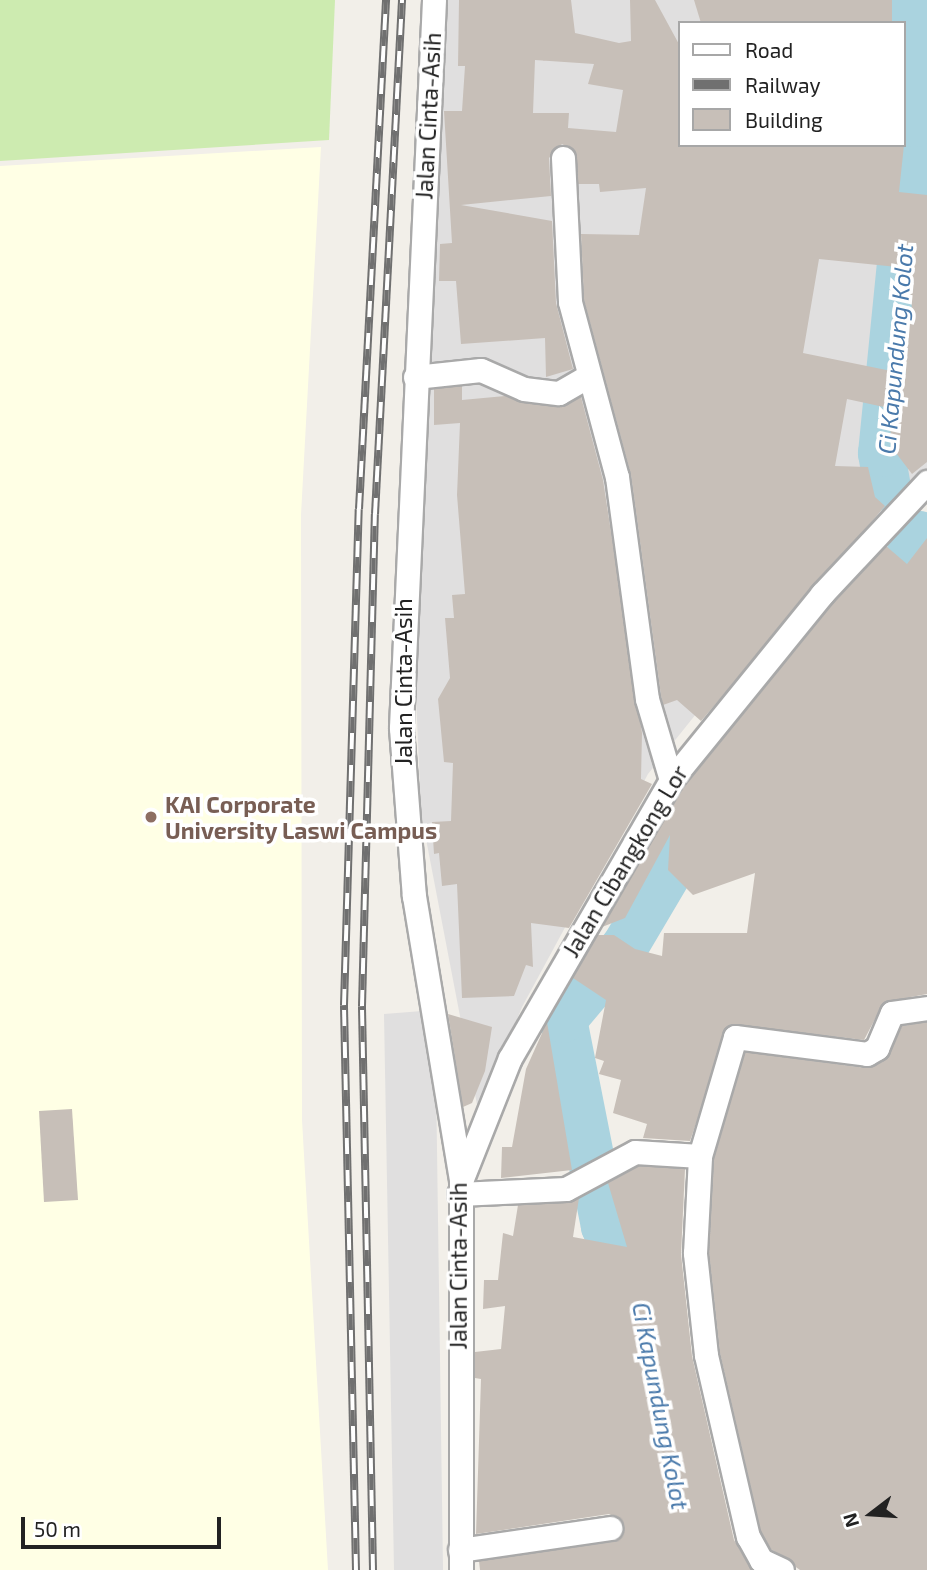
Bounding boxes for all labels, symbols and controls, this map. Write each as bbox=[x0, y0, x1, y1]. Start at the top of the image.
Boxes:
legend bbox=[678, 21, 906, 147]
street label: Jalan Cinta-Asih bbox=[410, 32, 446, 200]
text: Road bbox=[745, 37, 793, 62]
text: Railway bbox=[745, 72, 821, 97]
text: Building bbox=[745, 107, 823, 132]
water label: Ci Kapundung Kolot bbox=[871, 243, 919, 455]
street label: Jalan Cinta-Asih bbox=[389, 598, 417, 766]
street label: Jalan Cibangkong Lor bbox=[557, 760, 693, 962]
place label: KAI Corporate University Laswi Campus bbox=[165, 790, 438, 844]
marker: KAI Corporate University Laswi Campus bbox=[143, 809, 159, 825]
street label: Jalan Cinta-Asih bbox=[444, 1182, 472, 1350]
water label: Ci Kapundung Kolot bbox=[627, 1300, 695, 1512]
north arrow bbox=[836, 1479, 906, 1549]
scale bar bbox=[24, 1504, 224, 1548]
text: N bbox=[837, 1510, 863, 1530]
text: 50 m bbox=[34, 1516, 81, 1541]

